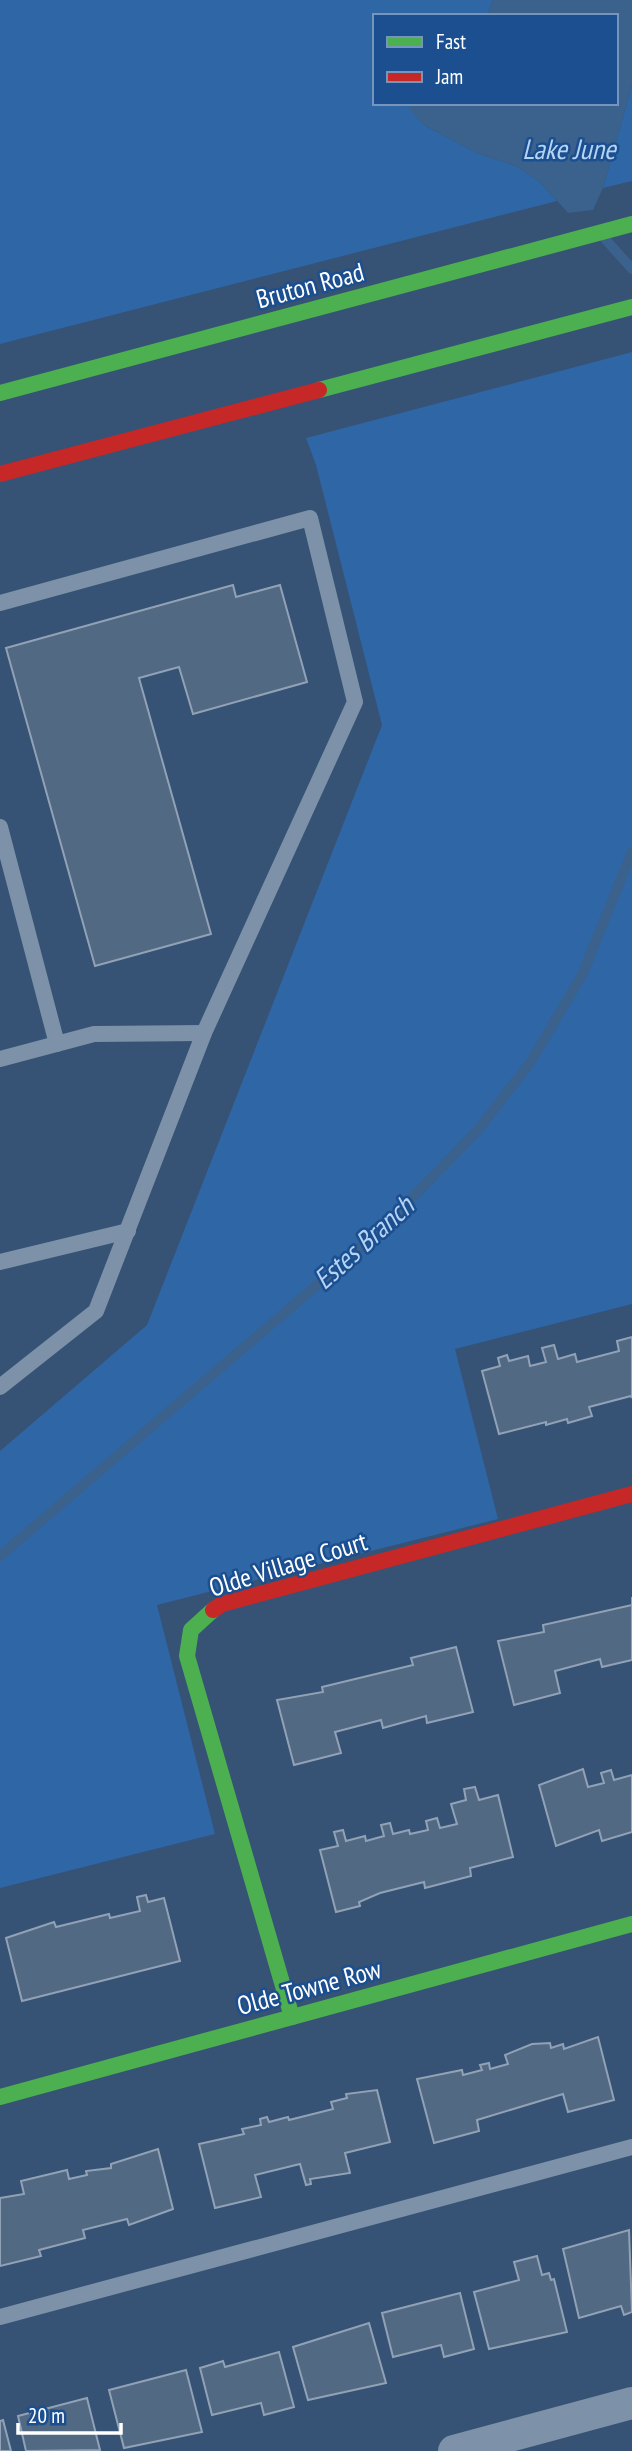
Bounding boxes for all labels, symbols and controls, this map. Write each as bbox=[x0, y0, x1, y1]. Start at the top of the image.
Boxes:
legend bbox=[373, 14, 618, 105]
text: Fast bbox=[436, 28, 466, 55]
text: Jam bbox=[435, 63, 463, 90]
water label: Lake June bbox=[522, 130, 618, 167]
street label: Bruton Road bbox=[253, 255, 367, 315]
water label: Estes Branch bbox=[305, 1186, 422, 1297]
street label: Olde Village Court bbox=[205, 1524, 371, 1604]
street label: Olde Towne Row bbox=[233, 1952, 385, 2022]
scale bar bbox=[18, 2392, 121, 2436]
text: 20 m bbox=[28, 2402, 65, 2429]

